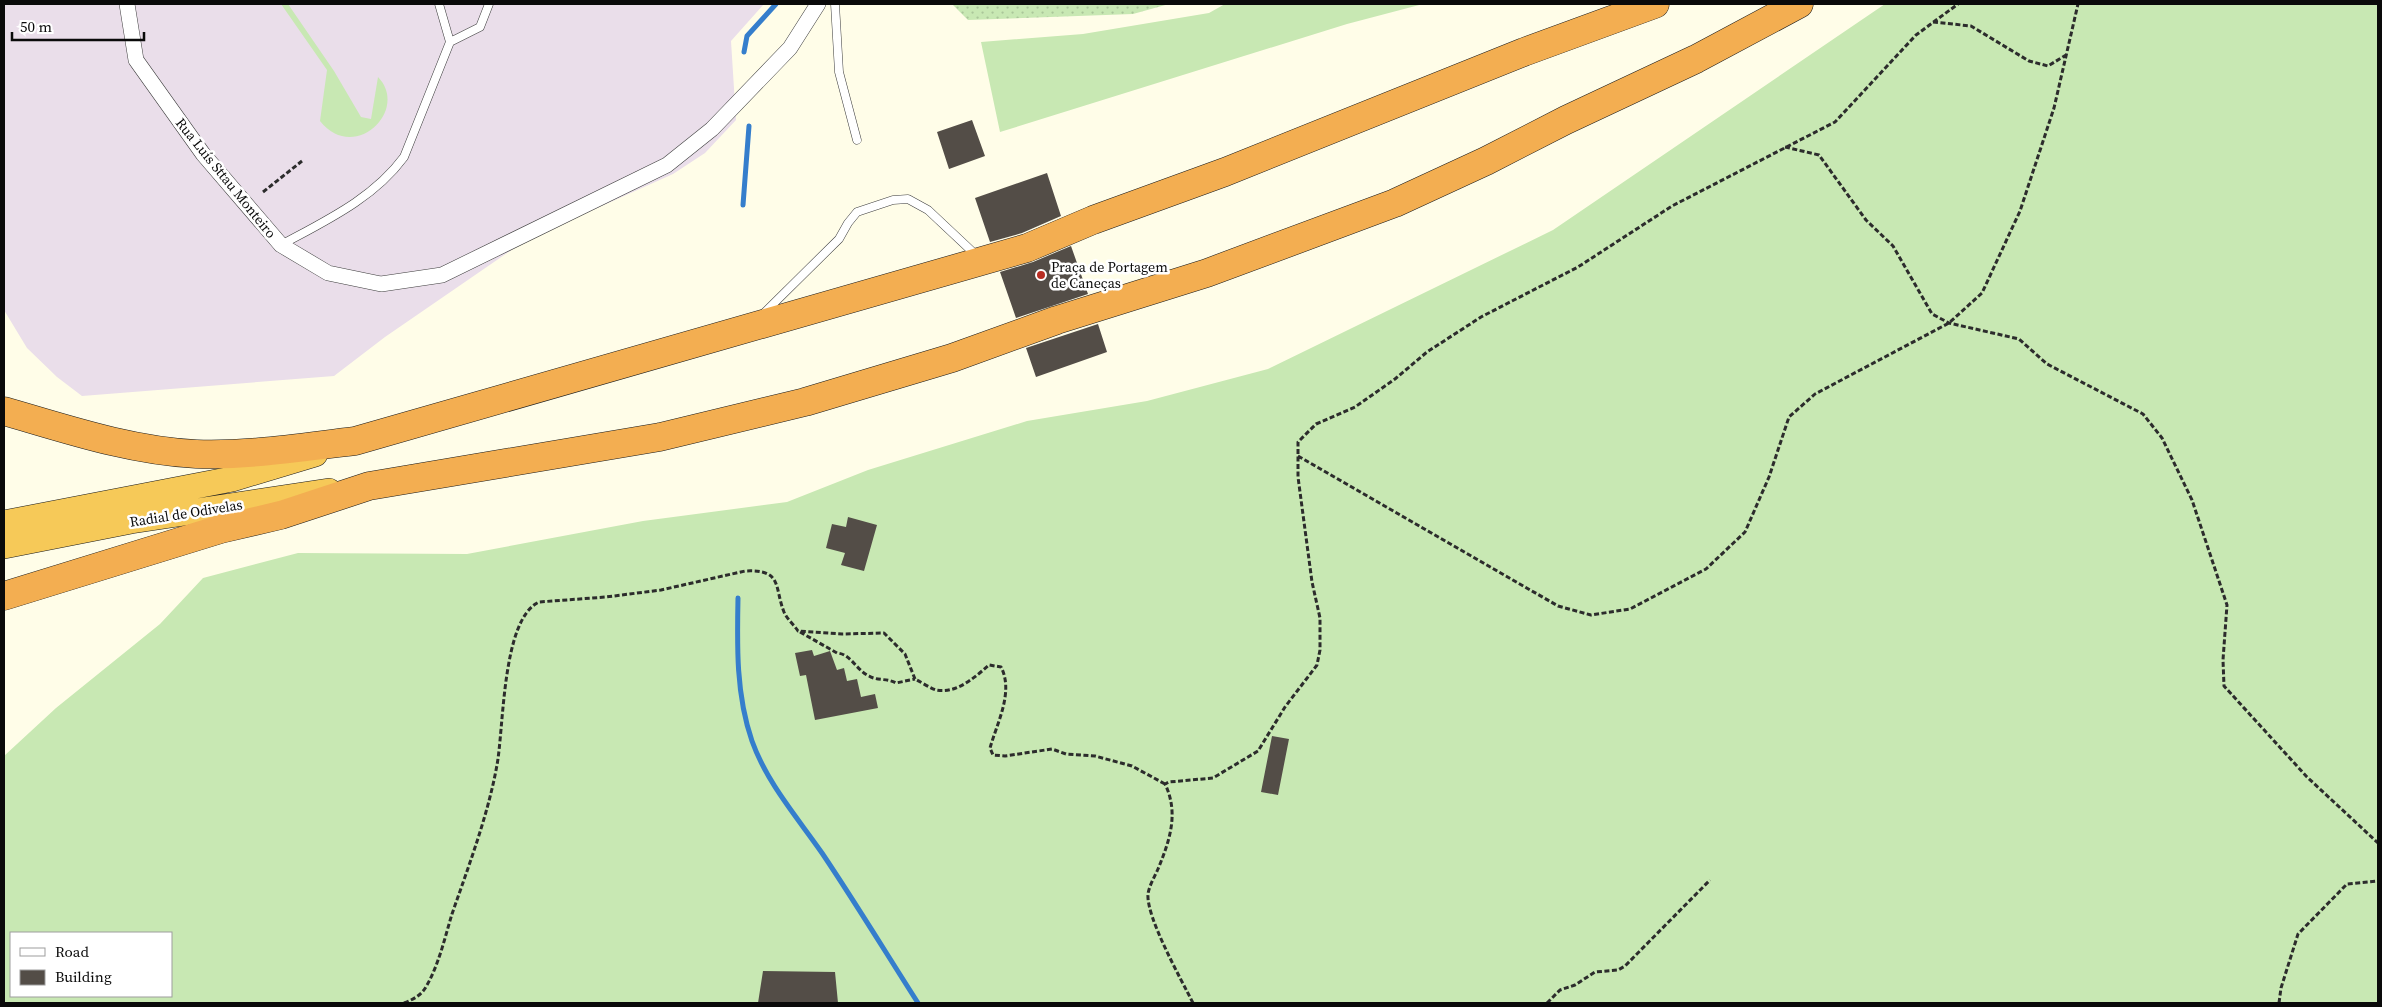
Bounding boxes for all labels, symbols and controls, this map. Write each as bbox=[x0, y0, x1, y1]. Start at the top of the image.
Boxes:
scale bar bbox=[12, 10, 145, 42]
text: 50 m bbox=[20, 16, 52, 37]
street label: Rua Luís Sttau Monteiro bbox=[171, 114, 281, 243]
place label: Praça de Portagem de Caneças bbox=[1051, 257, 1168, 293]
marker: Praça de Portagem de Caneças bbox=[1035, 269, 1047, 281]
street label: Radial de Odivelas bbox=[128, 494, 244, 532]
legend bbox=[10, 932, 172, 997]
text: Road bbox=[55, 941, 89, 962]
text: Building bbox=[55, 966, 112, 987]

